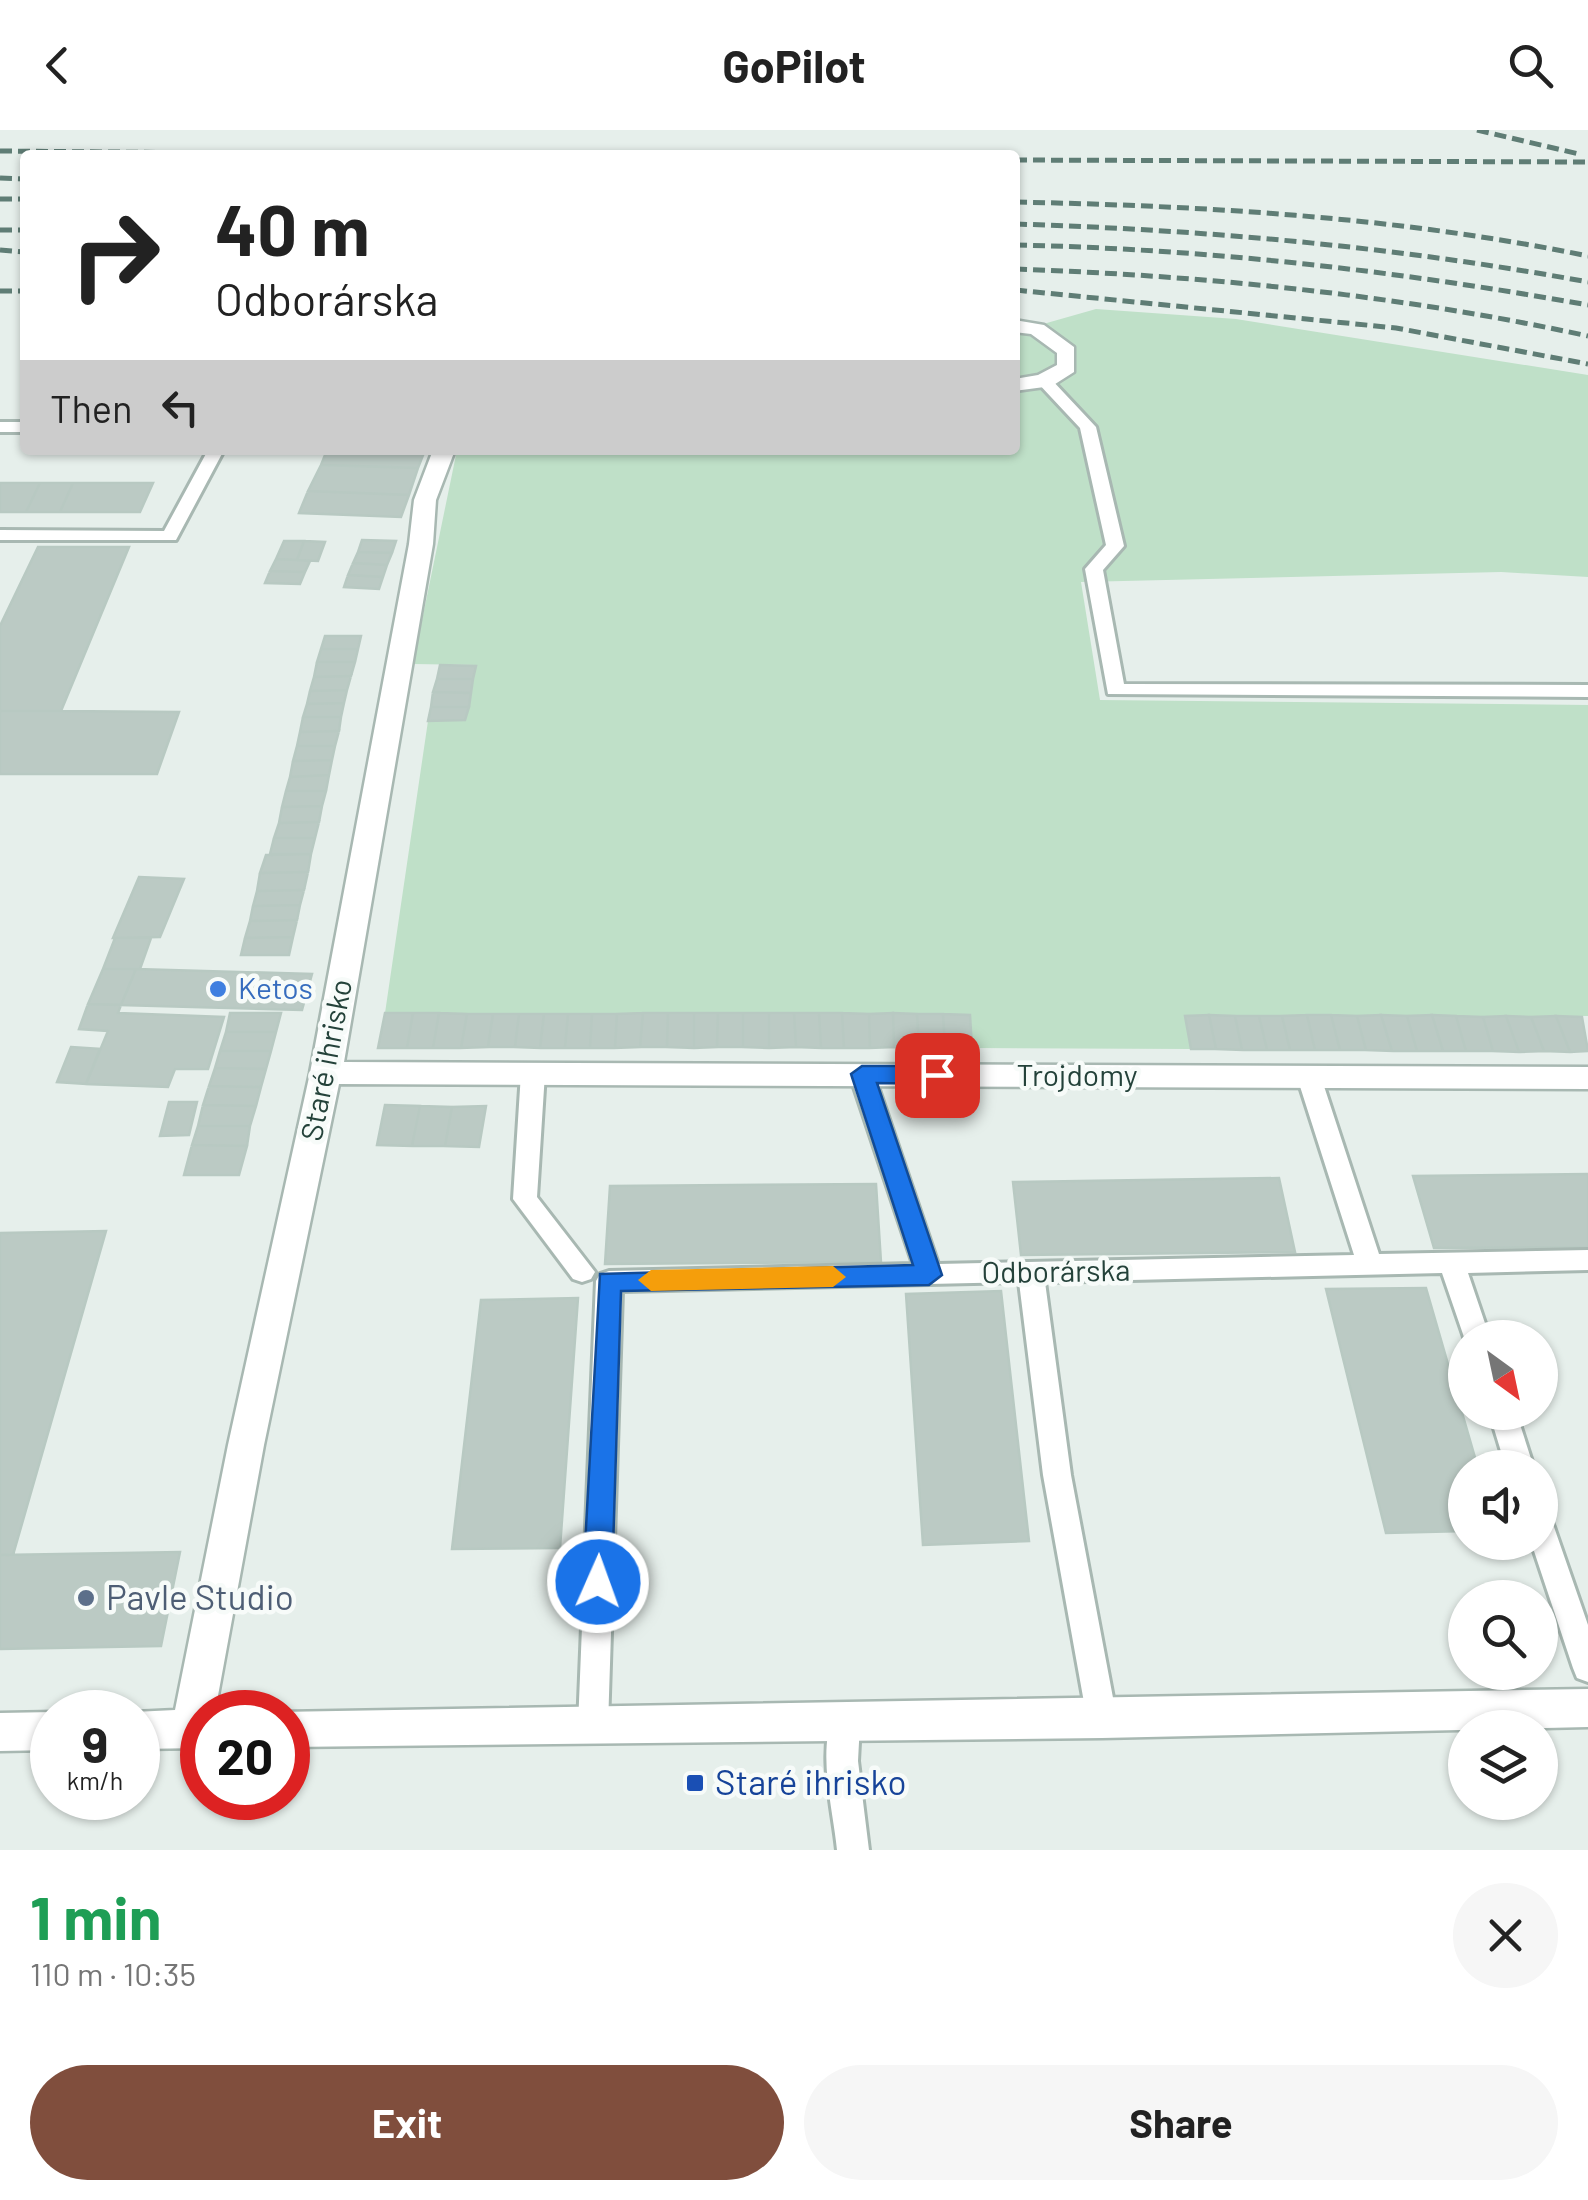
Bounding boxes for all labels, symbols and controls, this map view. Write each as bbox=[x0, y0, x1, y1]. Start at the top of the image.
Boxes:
icon: back bbox=[30, 38, 85, 93]
text: GoPilot bbox=[722, 38, 866, 92]
icon: search bbox=[1503, 38, 1558, 93]
text: 40 m bbox=[215, 186, 370, 270]
icon: right bbox=[50, 190, 180, 320]
text: Odborárska bbox=[215, 271, 439, 325]
icon: left bbox=[153, 380, 208, 435]
text: Then bbox=[50, 385, 133, 431]
place label: Ketos bbox=[238, 969, 313, 1005]
street label: Staré ihrisko bbox=[292, 976, 358, 1144]
marker: Ketos bbox=[207, 978, 229, 1000]
pin bbox=[895, 1033, 980, 1118]
icon: arrive bbox=[910, 1048, 965, 1103]
street label: Trojdomy bbox=[1016, 1056, 1138, 1092]
street label: Odborárska bbox=[981, 1251, 1131, 1289]
north arrow bbox=[1448, 1320, 1558, 1430]
map controls bbox=[1448, 1320, 1558, 1820]
button: sound bbox=[1448, 1450, 1558, 1560]
position arrow bbox=[546, 1530, 650, 1634]
place label: Pavle Studio bbox=[106, 1575, 294, 1617]
button: search bbox=[1448, 1580, 1558, 1690]
marker: Pavle Studio bbox=[75, 1587, 97, 1609]
speed limit sign: 20 bbox=[180, 1690, 310, 1820]
button: layers bbox=[1448, 1710, 1558, 1820]
text: 9 bbox=[82, 1713, 108, 1773]
place label: Staré ihrisko bbox=[715, 1760, 907, 1802]
text: km/h bbox=[67, 1765, 123, 1795]
marker: Staré ihrisko bbox=[684, 1772, 706, 1794]
text: 1 min bbox=[30, 1880, 161, 1952]
button: close bbox=[1453, 1883, 1558, 1988]
text: 110 m · 10:35 bbox=[30, 1954, 196, 1992]
button: Exit bbox=[30, 2065, 784, 2180]
button: Share bbox=[804, 2065, 1558, 2180]

